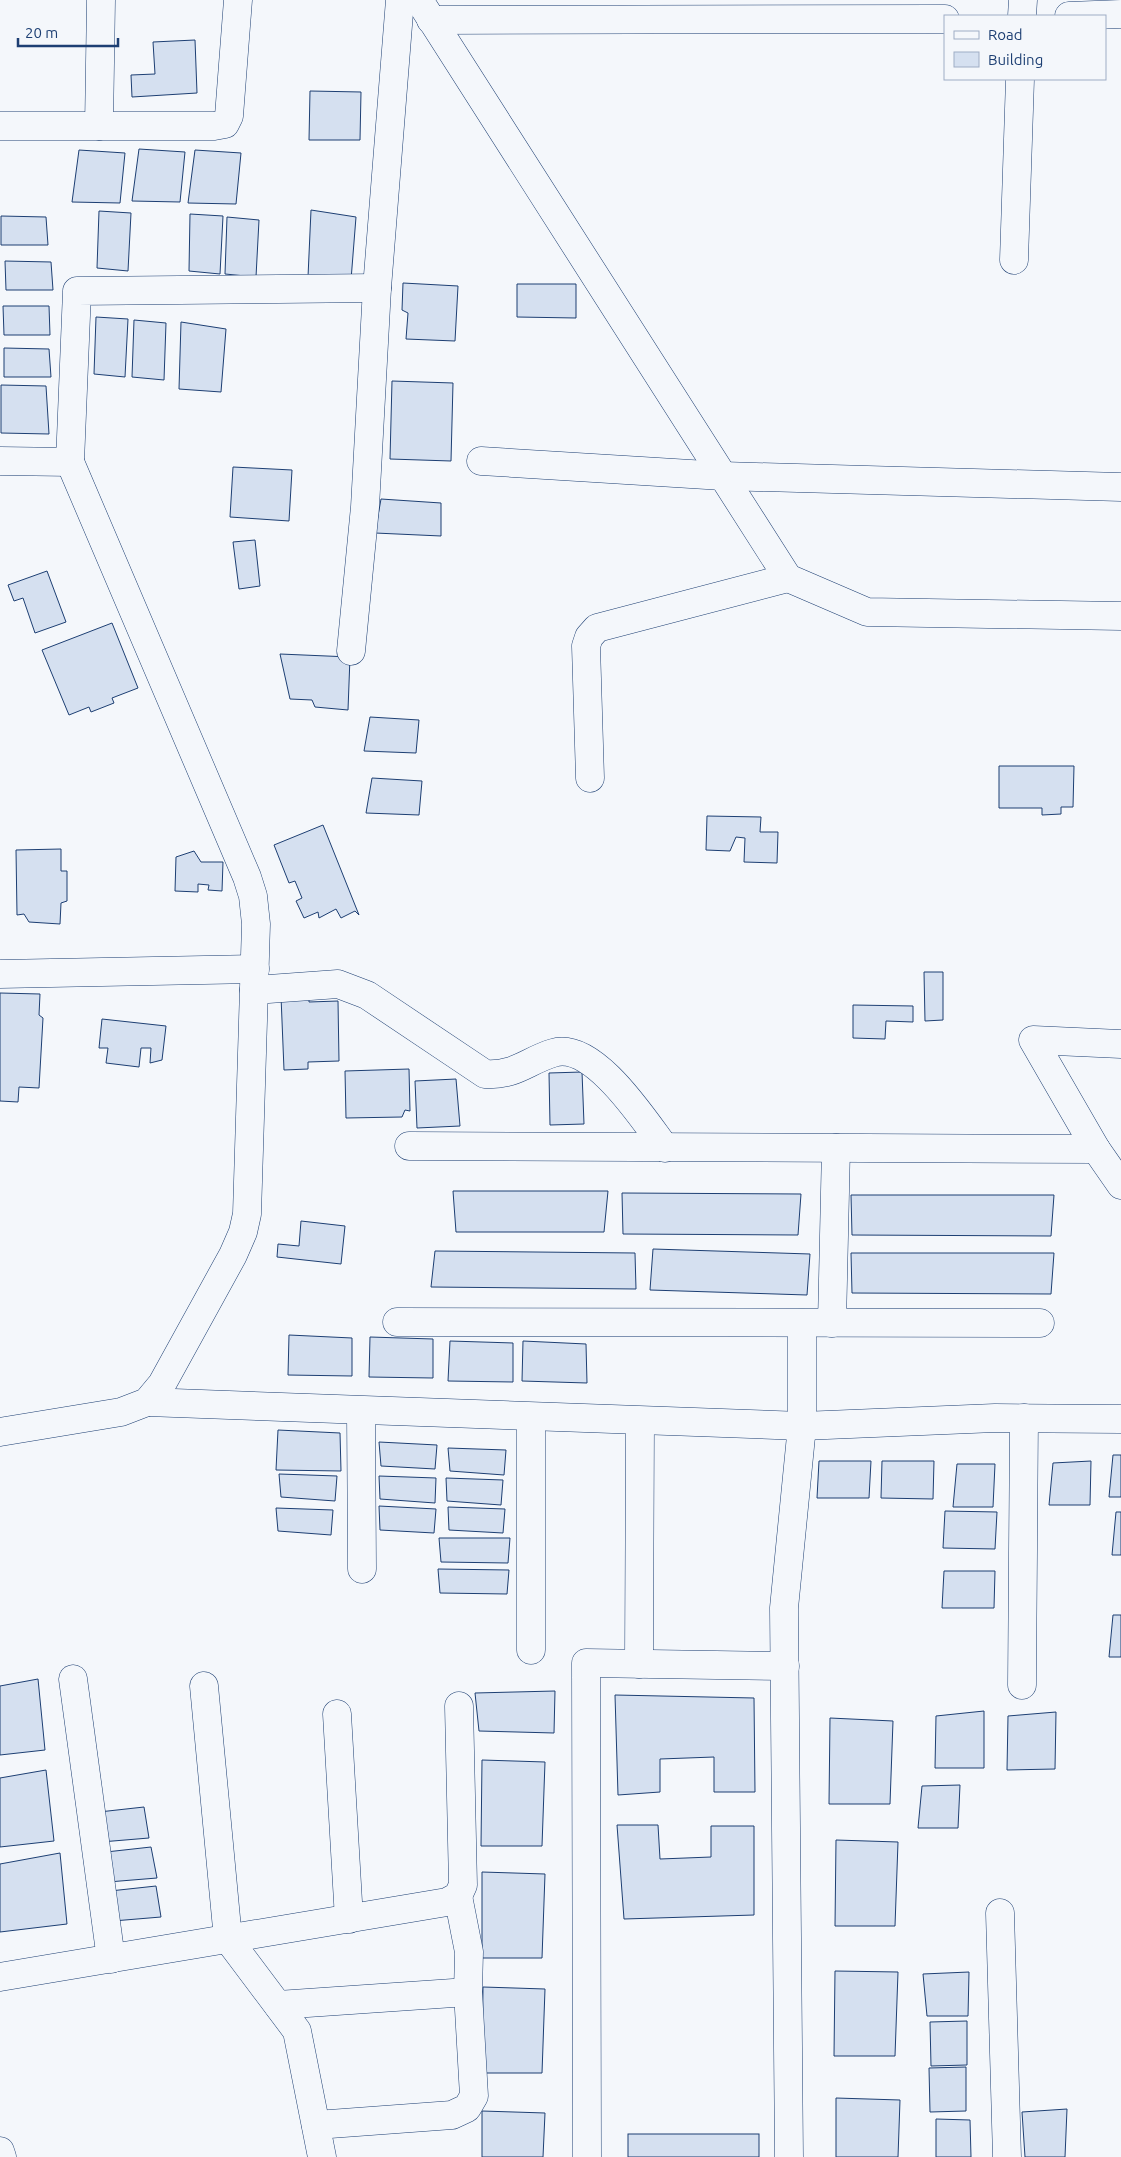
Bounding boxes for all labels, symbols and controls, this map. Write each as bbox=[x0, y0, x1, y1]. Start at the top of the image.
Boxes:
scale bar bbox=[18, 15, 118, 47]
legend bbox=[944, 15, 1106, 80]
text: 20 m bbox=[25, 24, 58, 41]
text: Road bbox=[988, 26, 1023, 43]
text: Building bbox=[988, 51, 1043, 68]

